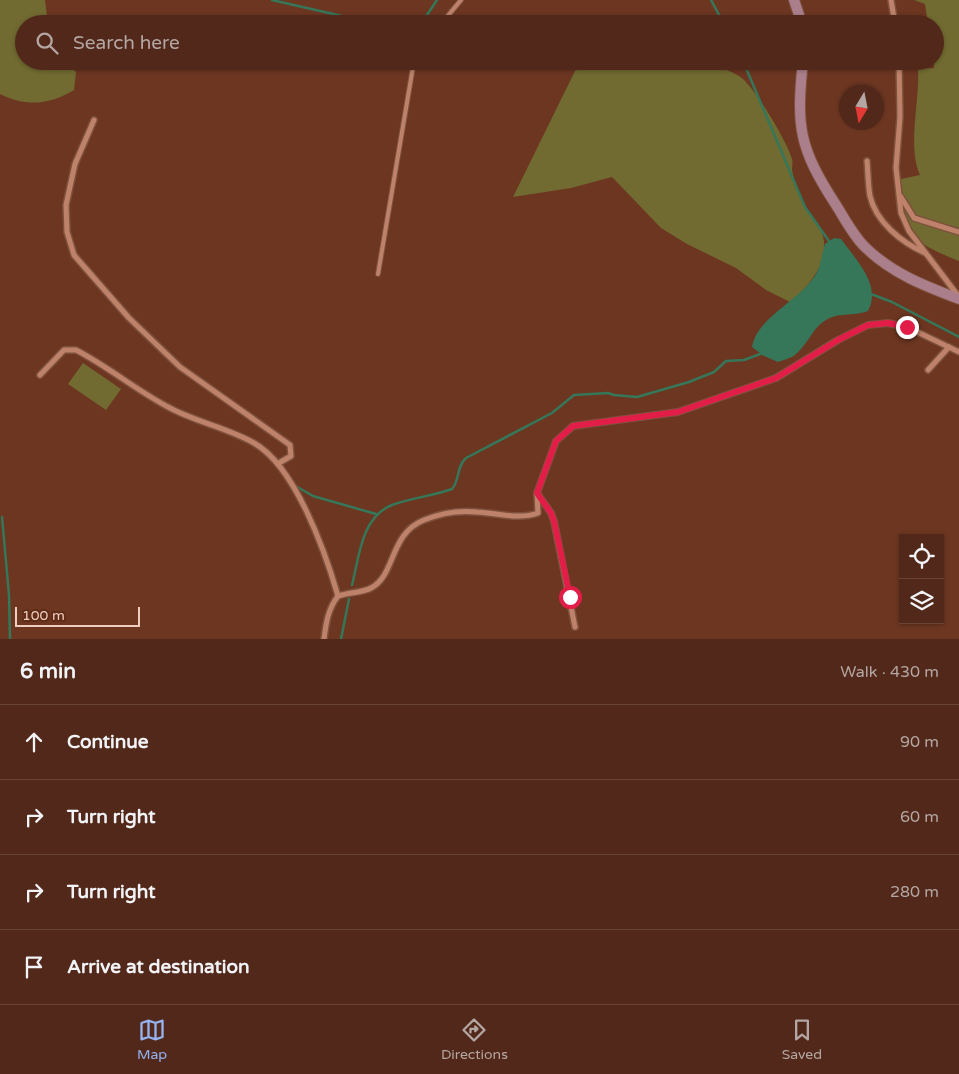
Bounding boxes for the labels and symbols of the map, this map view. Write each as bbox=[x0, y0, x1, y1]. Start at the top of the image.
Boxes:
north arrow bbox=[839, 85, 884, 130]
route end bbox=[896, 316, 919, 339]
route start bbox=[559, 586, 582, 609]
scale bar bbox=[15, 604, 140, 627]

